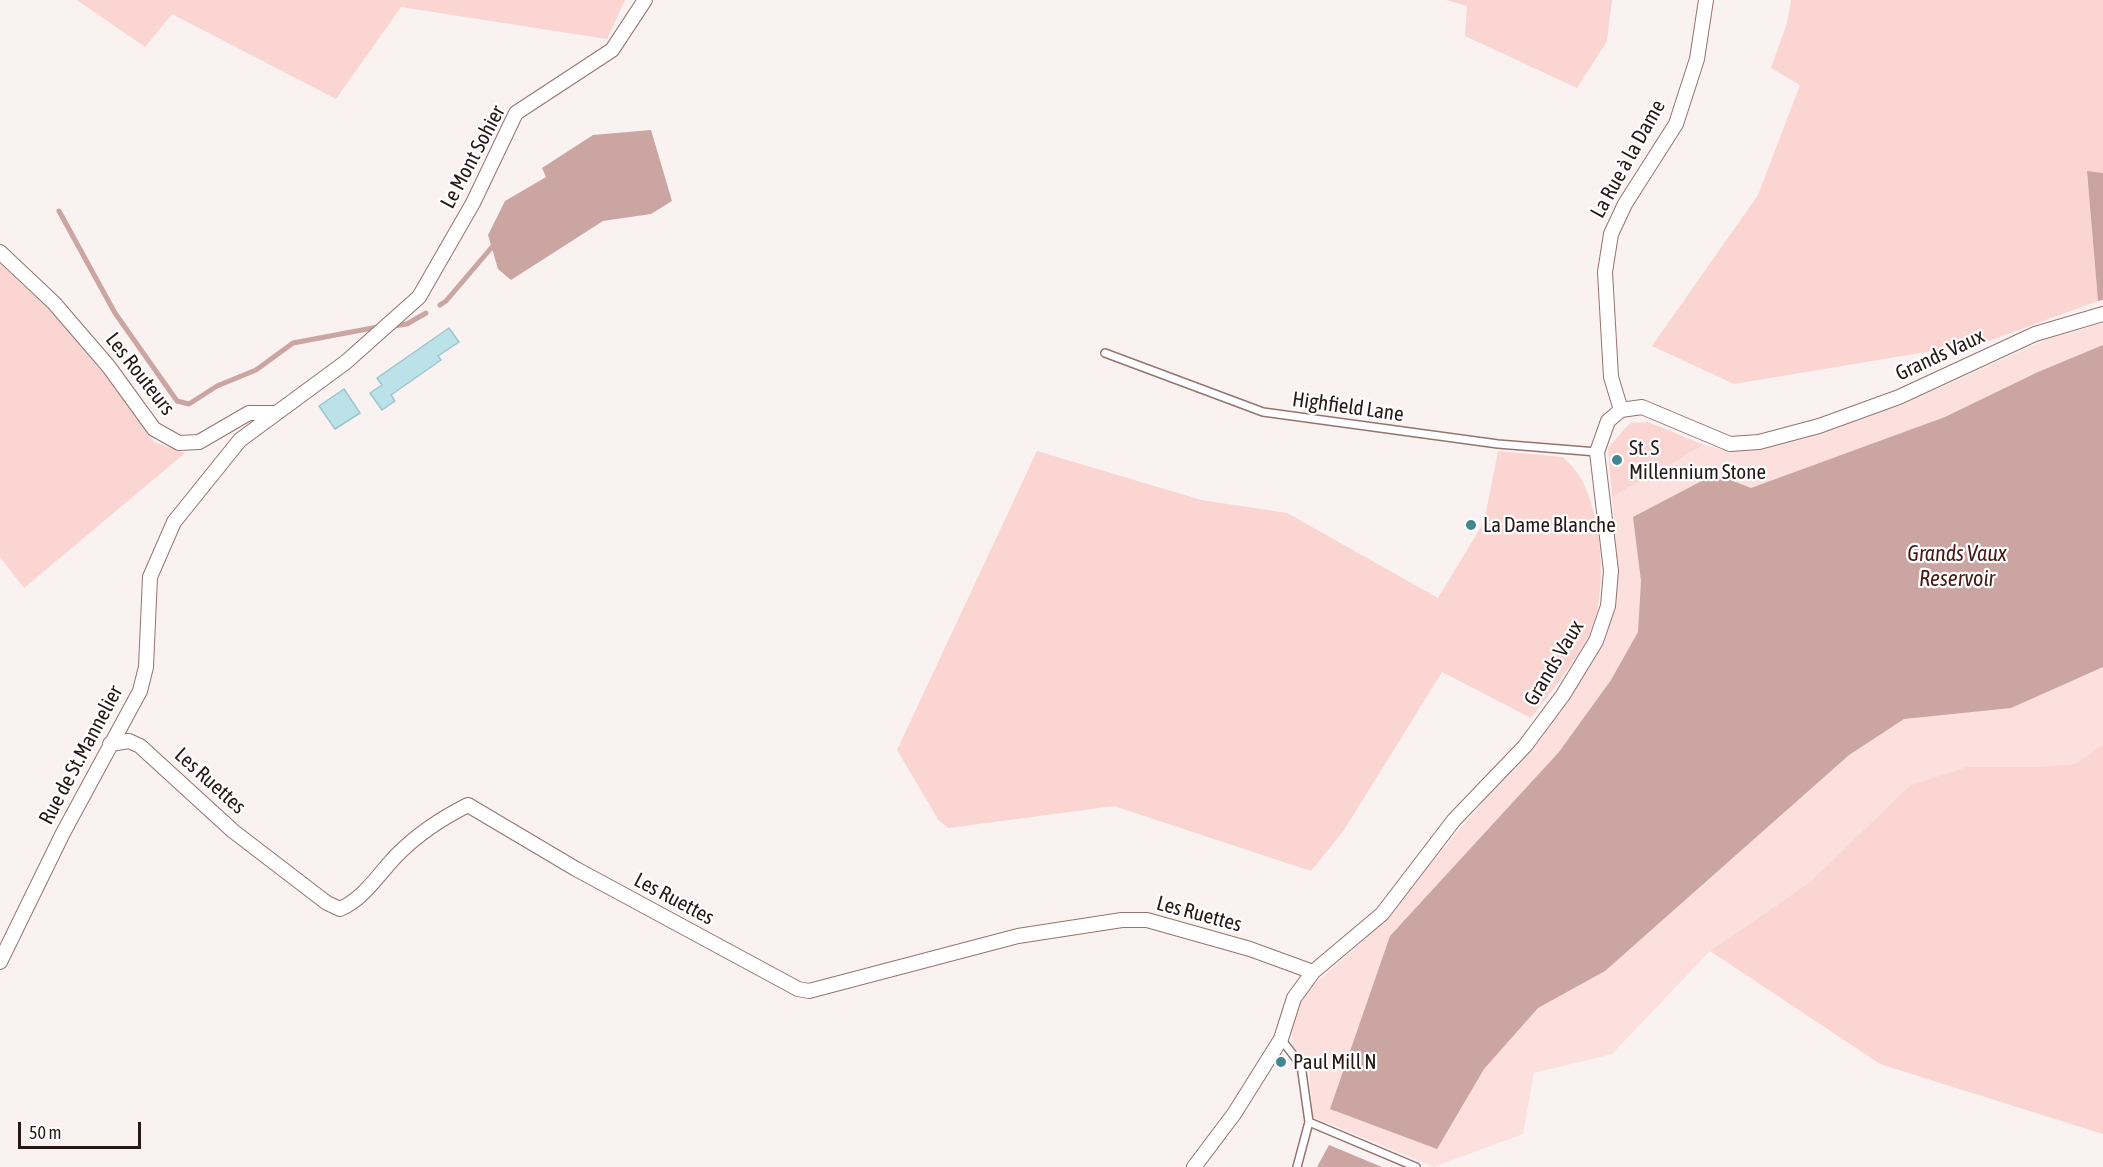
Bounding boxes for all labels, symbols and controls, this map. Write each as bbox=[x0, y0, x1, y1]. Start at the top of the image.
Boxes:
street label: La Rue à la Dame bbox=[1585, 96, 1671, 222]
street label: Le Mont Sohier bbox=[435, 101, 511, 213]
street label: Grands Vaux bbox=[1892, 323, 1988, 387]
street label: Les Routeurs bbox=[100, 328, 180, 420]
street label: Highfield Lane bbox=[1291, 387, 1405, 427]
place label: St. S Millennium Stone bbox=[1629, 435, 1766, 485]
marker: St. S Millennium Stone bbox=[1610, 453, 1624, 467]
place label: La Dame Blanche bbox=[1483, 512, 1616, 538]
marker: La Dame Blanche bbox=[1464, 518, 1478, 532]
water label: Grands Vaux Reservoir bbox=[1907, 541, 2007, 592]
street label: Grands Vaux bbox=[1519, 616, 1589, 710]
street label: Rue de St.Mannelier bbox=[34, 681, 128, 829]
street label: Les Ruettes bbox=[169, 743, 251, 819]
street label: Les Ruettes bbox=[630, 867, 718, 931]
street label: Les Ruettes bbox=[1154, 891, 1244, 937]
place label: Paul Mill N bbox=[1293, 1049, 1377, 1075]
marker: Paul Mill N bbox=[1274, 1055, 1288, 1069]
scale bar bbox=[21, 1110, 144, 1148]
text: 50 m bbox=[29, 1122, 61, 1143]

